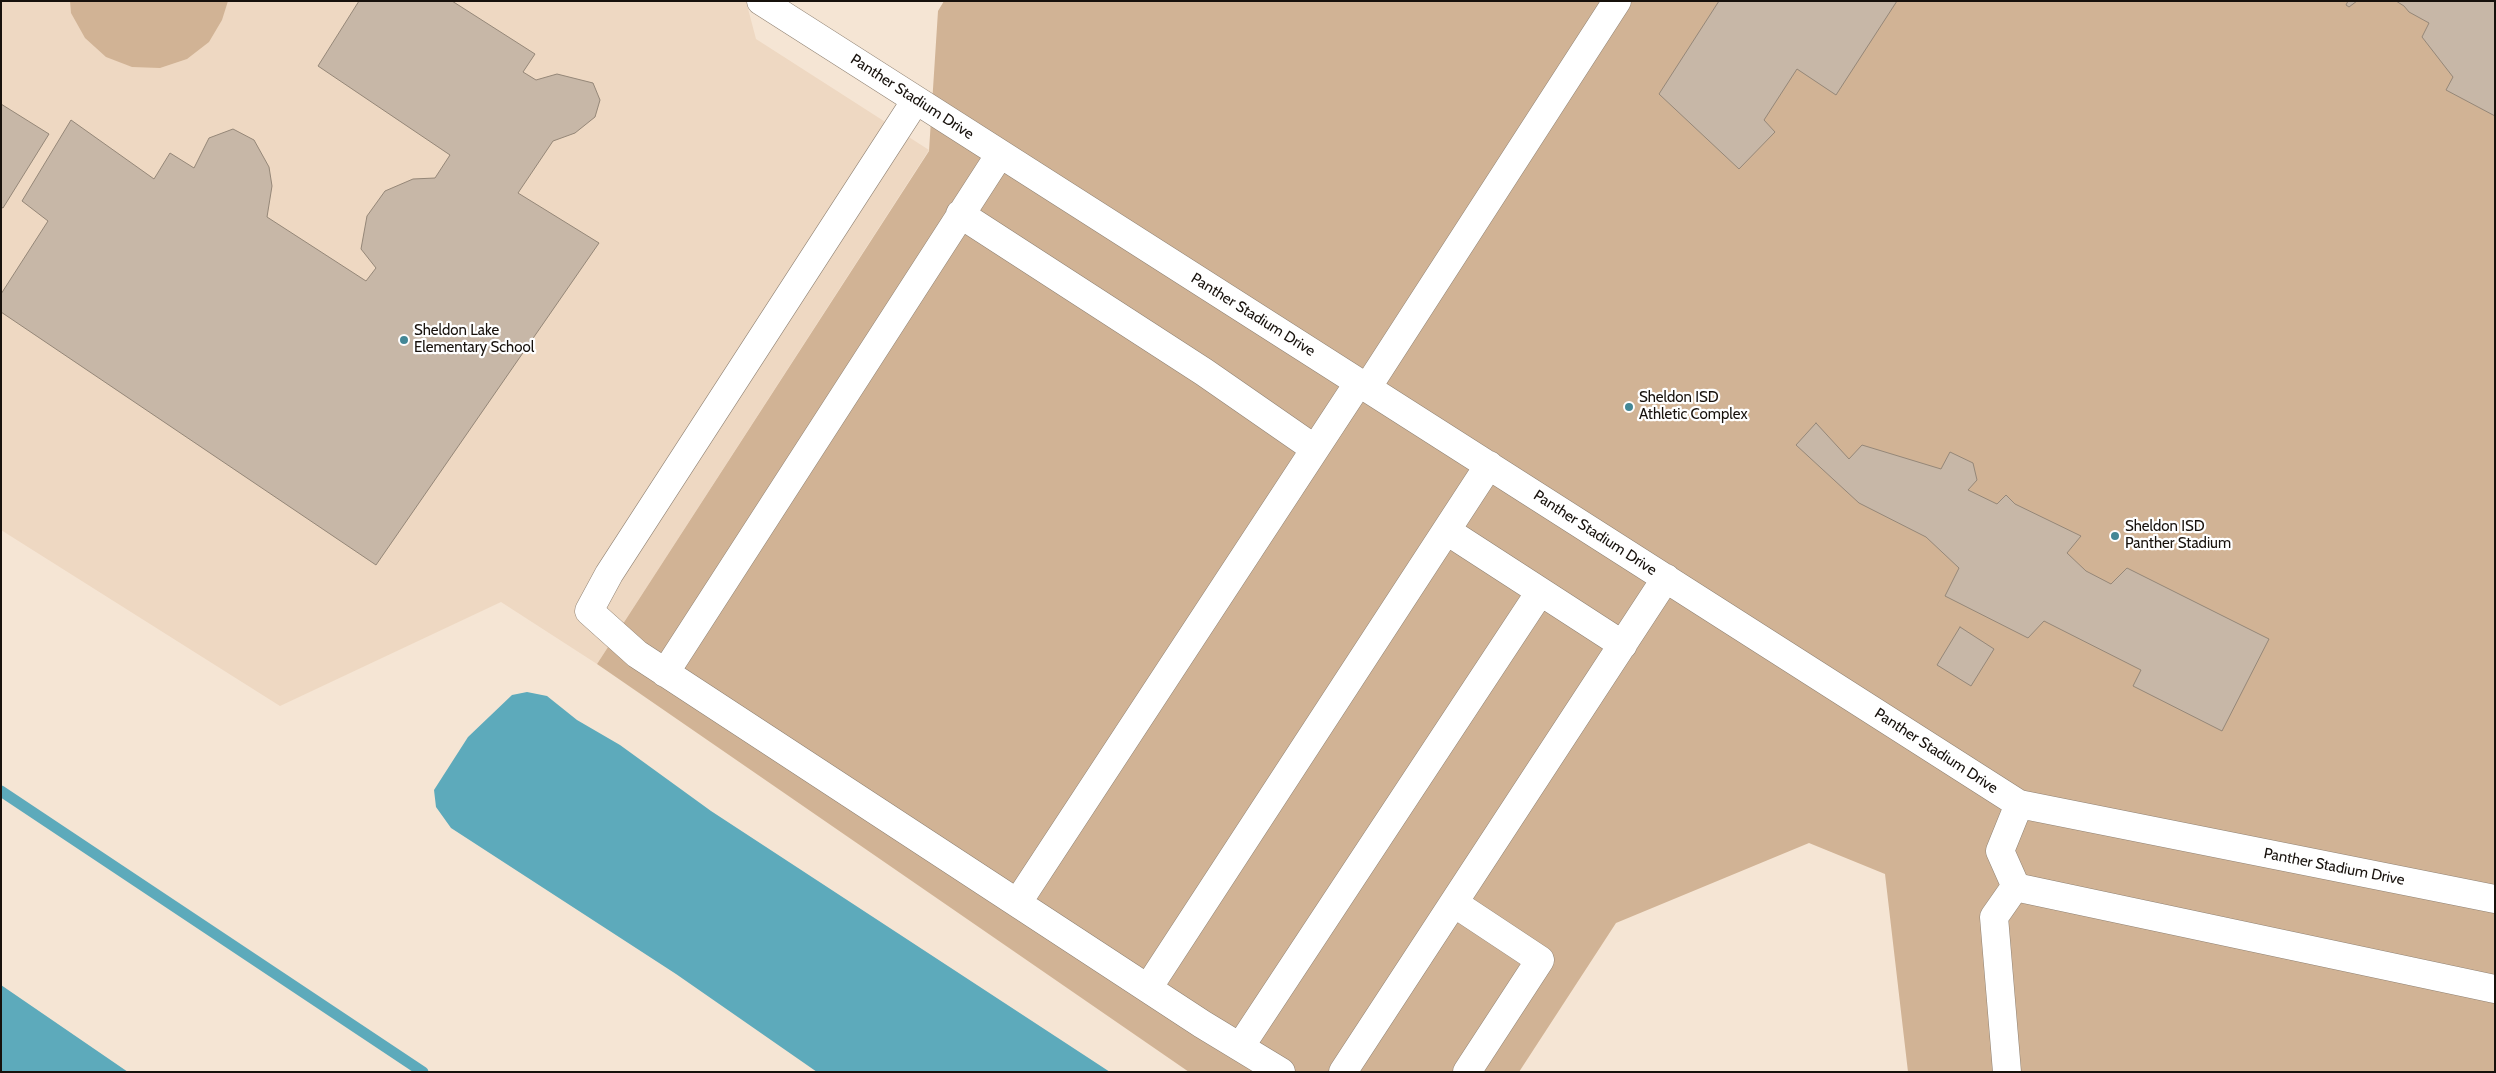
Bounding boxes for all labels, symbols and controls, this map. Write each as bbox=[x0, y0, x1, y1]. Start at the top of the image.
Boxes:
street label: Panther Stadium Drive bbox=[847, 50, 977, 144]
street label: Panther Stadium Drive bbox=[1188, 269, 1318, 361]
place label: Sheldon Lake Elementary School bbox=[414, 322, 534, 357]
marker: Sheldon Lake Elementary School bbox=[398, 334, 410, 346]
place label: Sheldon ISD Athletic Complex bbox=[1639, 389, 1748, 424]
marker: Sheldon ISD Athletic Complex bbox=[1623, 401, 1635, 413]
street label: Panther Stadium Drive bbox=[1530, 486, 1660, 580]
place label: Sheldon ISD Panther Stadium bbox=[2125, 518, 2231, 553]
marker: Sheldon ISD Panther Stadium bbox=[2109, 530, 2121, 542]
street label: Panther Stadium Drive bbox=[1871, 704, 2001, 798]
street label: Panther Stadium Drive bbox=[2262, 845, 2406, 889]

